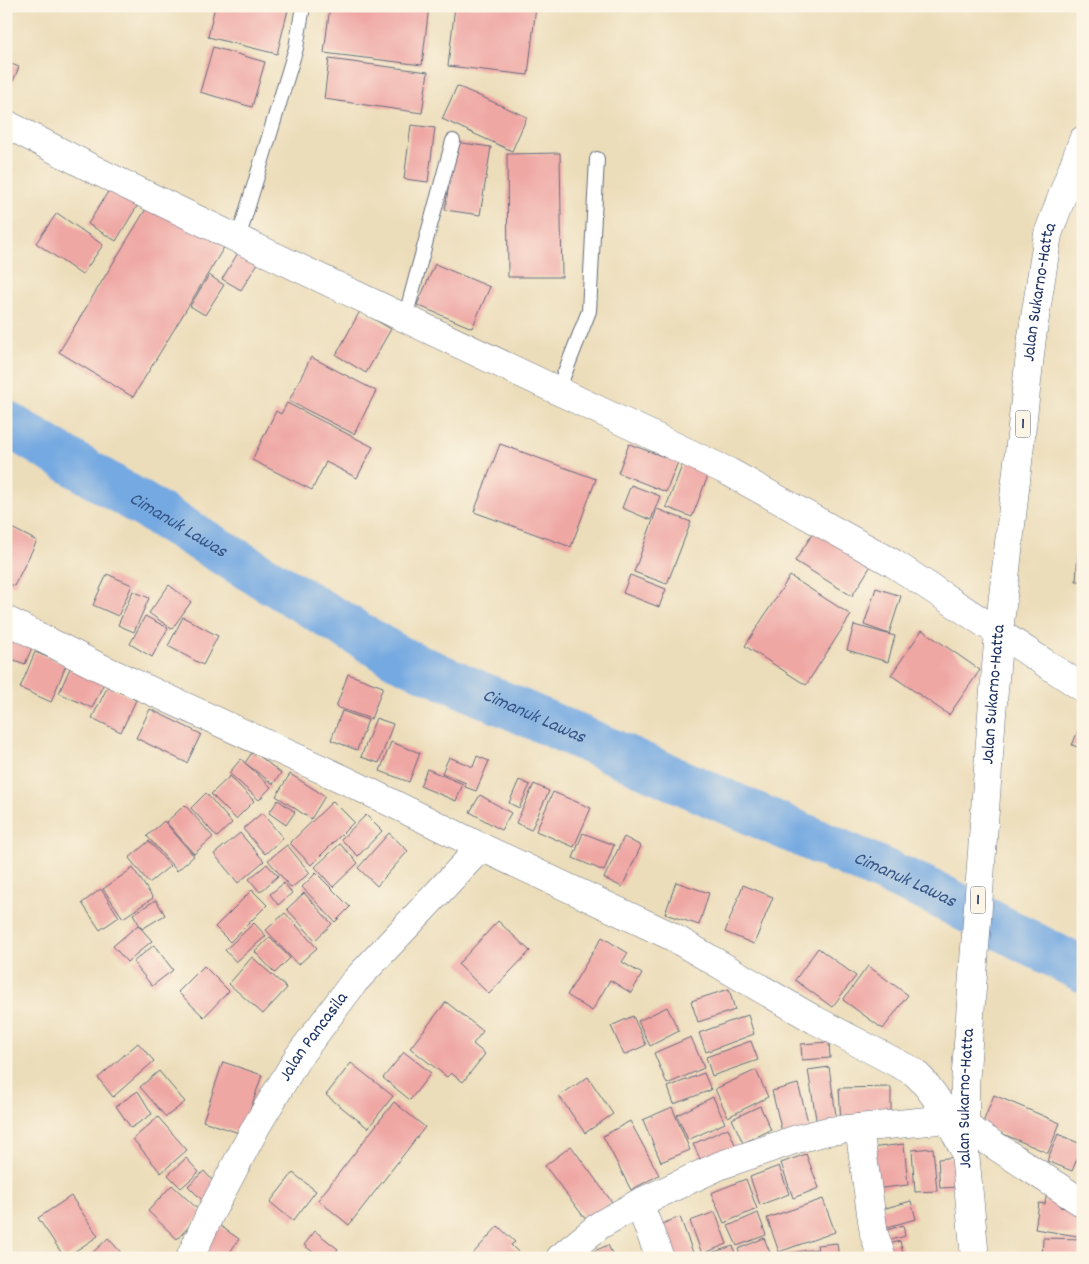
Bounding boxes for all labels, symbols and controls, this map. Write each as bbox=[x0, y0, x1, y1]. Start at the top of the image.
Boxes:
street label: Jalan Sukarno-Hatta bbox=[1017, 218, 1064, 363]
road number: 1 bbox=[1016, 410, 1030, 438]
water label: Cimanuk Lawas bbox=[124, 486, 233, 566]
street label: Jalan Sukarno-Hatta bbox=[976, 623, 1012, 765]
water label: Cimanuk Lawas bbox=[478, 683, 590, 752]
water label: Cimanuk Lawas bbox=[849, 845, 961, 916]
road number: 1 bbox=[970, 886, 986, 914]
street label: Jalan Pancasila bbox=[274, 987, 355, 1086]
street label: Jalan Sukarno-Hatta bbox=[953, 1027, 982, 1170]

